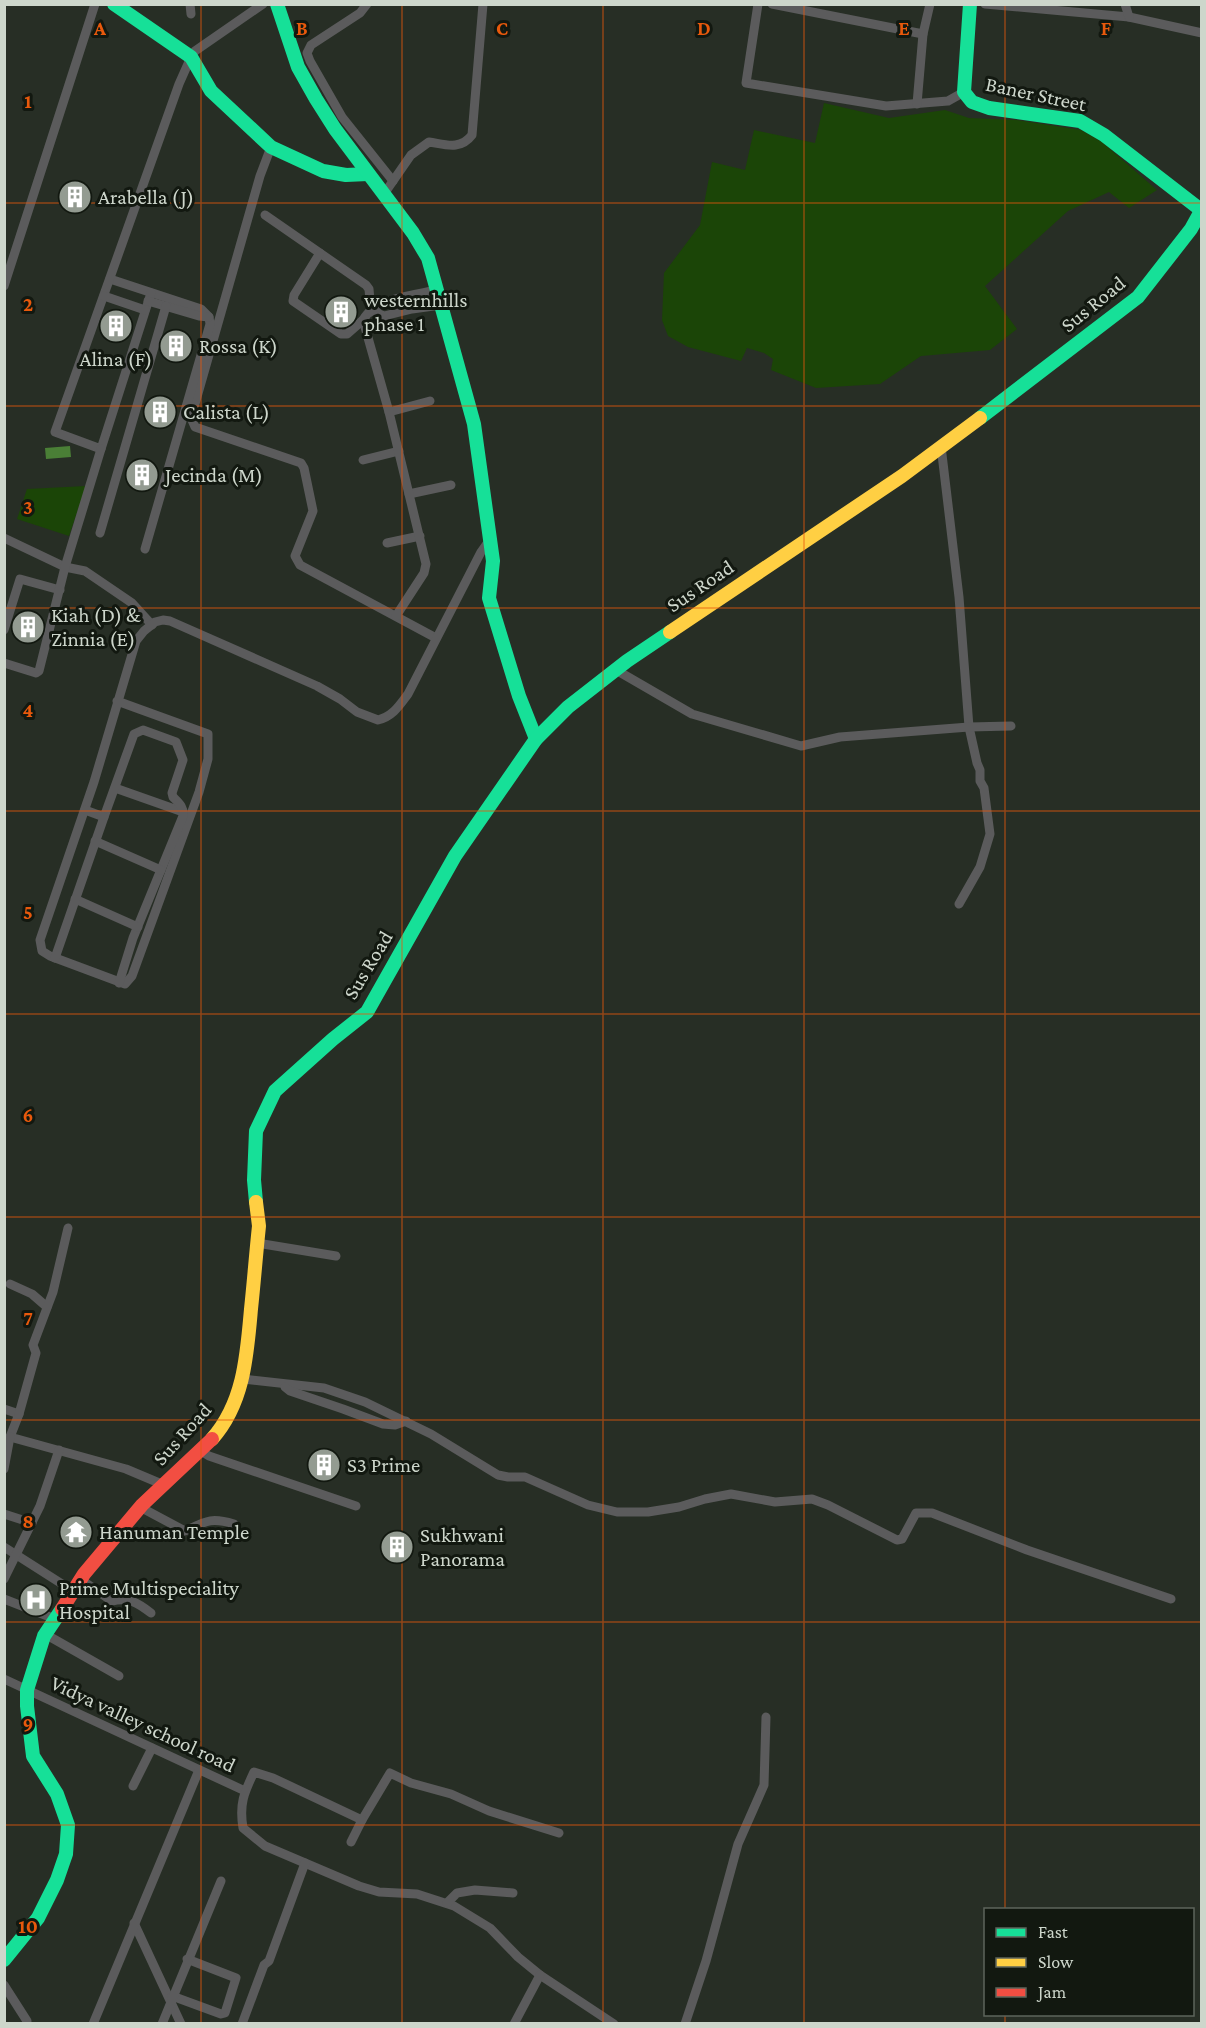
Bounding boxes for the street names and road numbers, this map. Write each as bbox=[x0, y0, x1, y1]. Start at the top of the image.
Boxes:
street label: Baner Street bbox=[983, 72, 1090, 117]
street label: Sus Road bbox=[1056, 271, 1130, 337]
street label: Sus Road bbox=[662, 555, 738, 617]
street label: Sus Road bbox=[338, 926, 398, 1004]
street label: Sus Road bbox=[148, 1398, 216, 1470]
street label: Vidya valley school road bbox=[47, 1671, 239, 1777]

